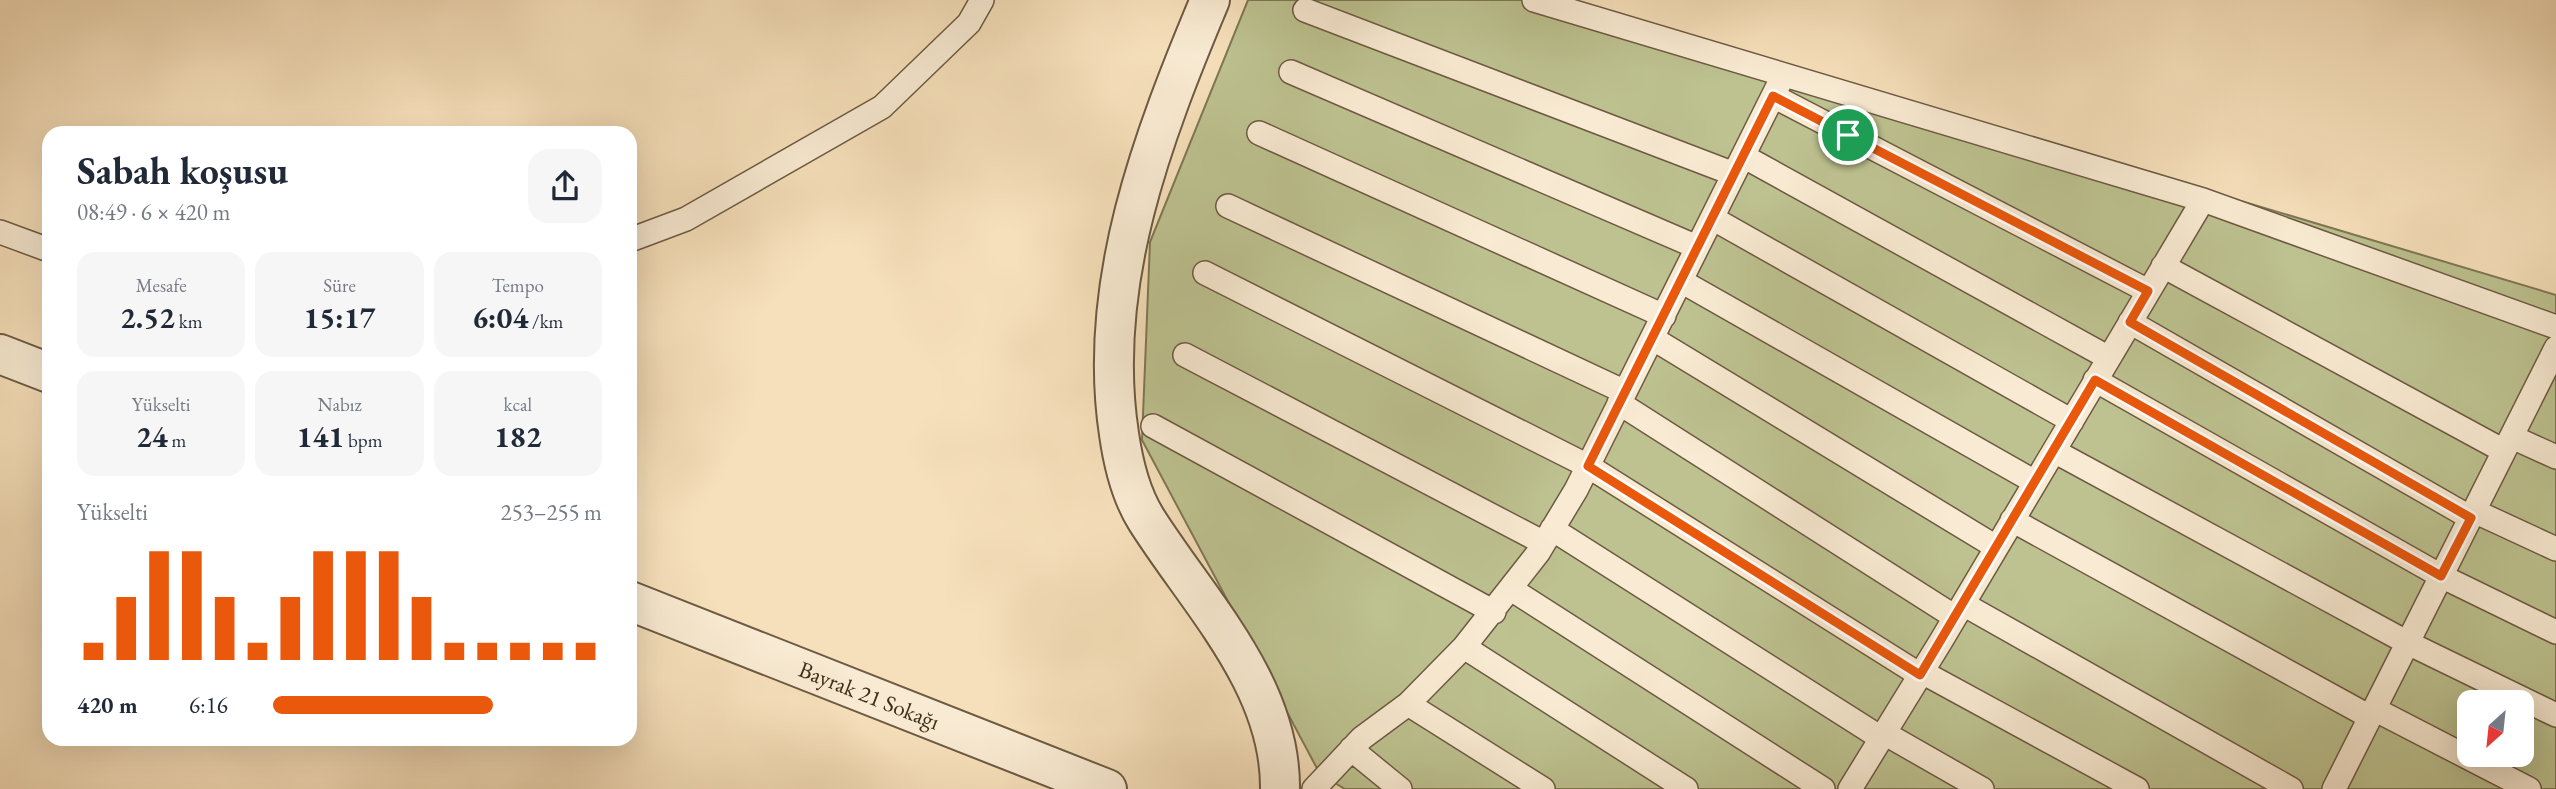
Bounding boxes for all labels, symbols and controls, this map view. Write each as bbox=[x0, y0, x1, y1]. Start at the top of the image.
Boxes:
pin bbox=[1818, 105, 1878, 165]
icon: arrive bbox=[1829, 116, 1867, 154]
text: Sabah koşusu bbox=[77, 146, 288, 195]
button: share bbox=[528, 149, 602, 223]
text: 08:49 · 6 × 420 m bbox=[77, 197, 230, 227]
text: Mesafe bbox=[136, 273, 187, 298]
text: Süre bbox=[323, 273, 356, 298]
text: Tempo bbox=[492, 273, 544, 298]
text: 2.52 bbox=[120, 298, 175, 337]
text: 15:17 bbox=[304, 298, 375, 337]
text: 6:04 bbox=[472, 298, 528, 337]
text: km bbox=[175, 309, 202, 334]
text: /km bbox=[528, 309, 563, 334]
text: Yükselti bbox=[132, 392, 190, 417]
text: Nabız bbox=[317, 392, 362, 417]
text: kcal bbox=[504, 392, 532, 417]
text: 24 bbox=[136, 417, 168, 456]
text: 141 bbox=[297, 417, 344, 456]
text: 182 bbox=[494, 417, 542, 456]
text: m bbox=[168, 428, 186, 453]
text: bpm bbox=[344, 428, 382, 453]
text: Yükselti bbox=[77, 497, 148, 527]
text: 253–255 m bbox=[501, 497, 602, 527]
street label: Bayrak 21 Sokağı bbox=[794, 654, 944, 737]
text: 420 m bbox=[77, 690, 138, 720]
text: 6:16 bbox=[189, 690, 228, 720]
north arrow bbox=[2457, 690, 2534, 766]
map controls bbox=[2457, 690, 2534, 767]

